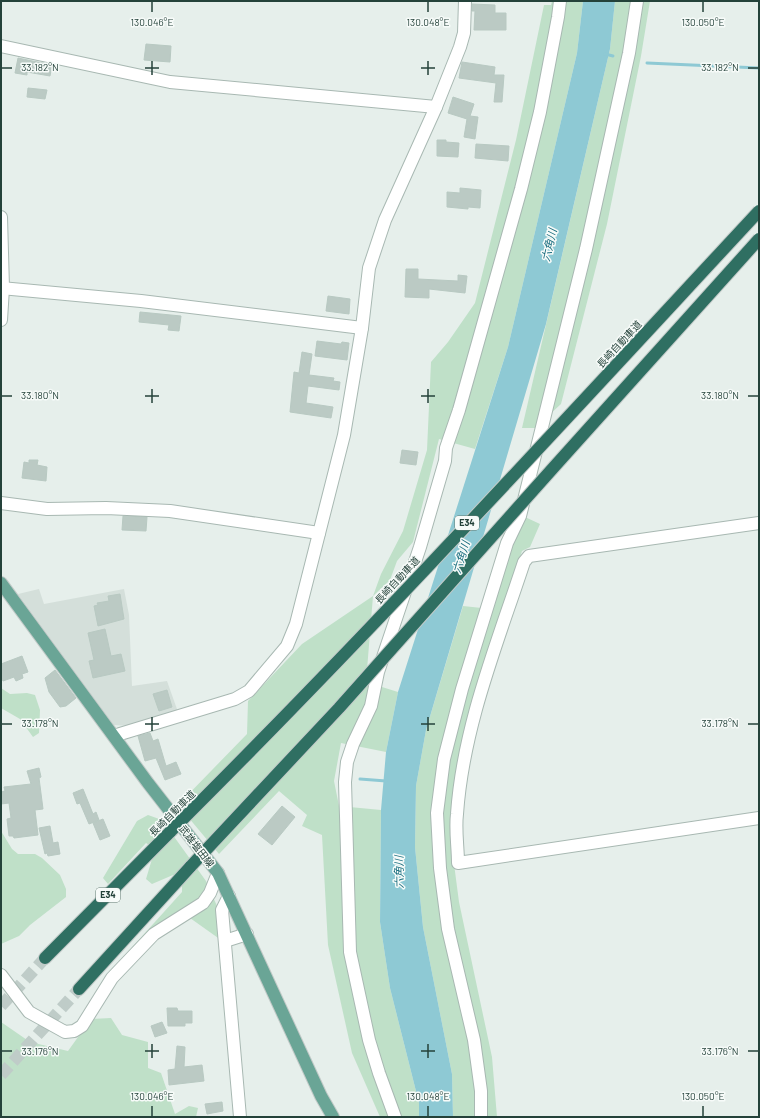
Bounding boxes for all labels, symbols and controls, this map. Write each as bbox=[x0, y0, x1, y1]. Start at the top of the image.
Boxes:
text: 130.046°E bbox=[131, 16, 173, 28]
text: 130.048°E bbox=[407, 16, 449, 28]
text: 130.050°E bbox=[681, 16, 725, 28]
text: 33.182°N bbox=[21, 61, 59, 73]
text: 33.182°N bbox=[701, 61, 739, 73]
water label: 六角川 bbox=[538, 226, 559, 262]
street label: 長崎自動車道 bbox=[594, 318, 644, 370]
text: 33.180°N bbox=[21, 389, 59, 401]
text: 33.180°N bbox=[701, 389, 739, 401]
road number: E34 bbox=[455, 516, 479, 530]
water label: 六角川 bbox=[449, 538, 472, 575]
street label: 長崎自動車道 bbox=[372, 554, 422, 606]
text: 33.178°N bbox=[21, 717, 59, 729]
text: 33.178°N bbox=[701, 717, 739, 729]
street label: 長崎自動車道 bbox=[147, 788, 197, 838]
street label: 武雄塩田線 bbox=[177, 823, 217, 869]
water label: 六角川 bbox=[392, 854, 405, 889]
road number: E34 bbox=[96, 888, 120, 902]
text: 33.176°N bbox=[21, 1045, 59, 1057]
text: 33.176°N bbox=[701, 1045, 739, 1057]
text: 130.046°E bbox=[131, 1090, 173, 1102]
text: 130.048°E bbox=[407, 1090, 449, 1102]
text: 130.050°E bbox=[681, 1090, 725, 1102]

